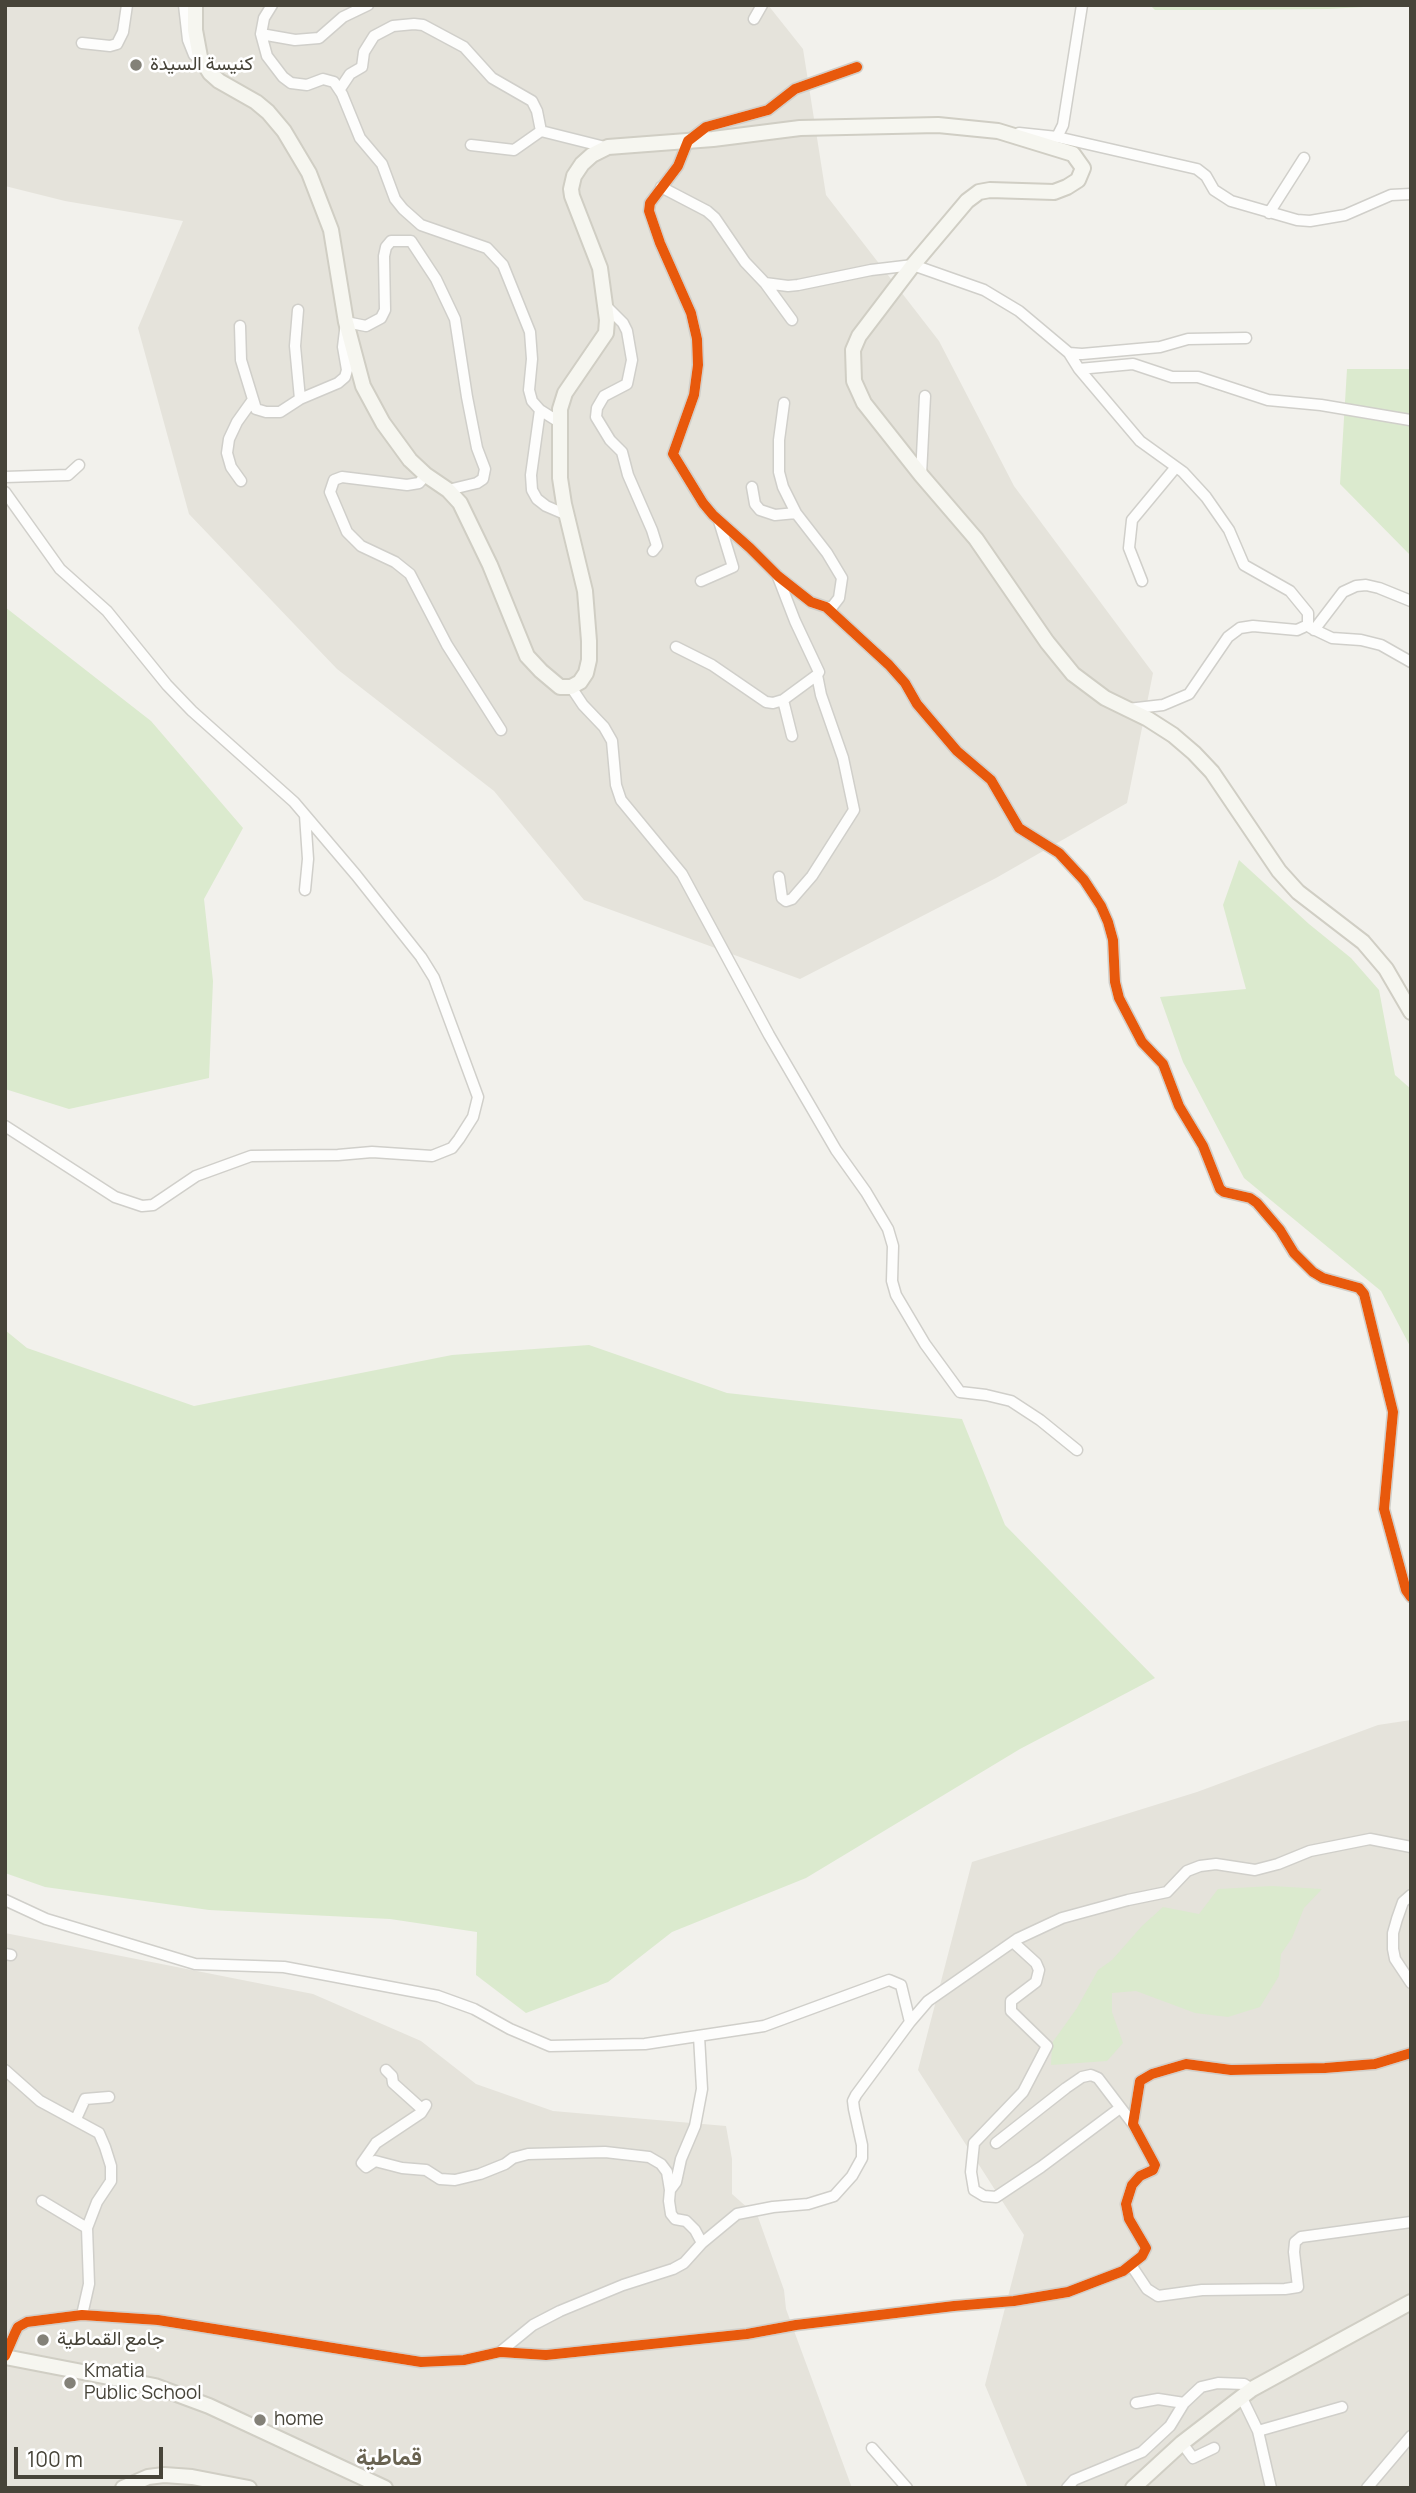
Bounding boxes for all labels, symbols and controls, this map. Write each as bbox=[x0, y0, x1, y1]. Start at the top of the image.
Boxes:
place label: كنيسة السيدة bbox=[150, 54, 253, 76]
marker: كنيسة السيدة bbox=[128, 57, 144, 73]
place label: جامع القماطية bbox=[57, 2329, 164, 2351]
marker: جامع القماطية bbox=[35, 2332, 51, 2348]
place label: Kmatia Public School bbox=[84, 2361, 202, 2405]
marker: Kmatia Public School bbox=[62, 2375, 78, 2391]
place label: home bbox=[274, 2409, 324, 2431]
marker: home bbox=[252, 2412, 268, 2428]
scale bar bbox=[18, 2434, 166, 2478]
text: 100 m bbox=[27, 2445, 83, 2473]
district label: قماطية bbox=[356, 2445, 422, 2473]

